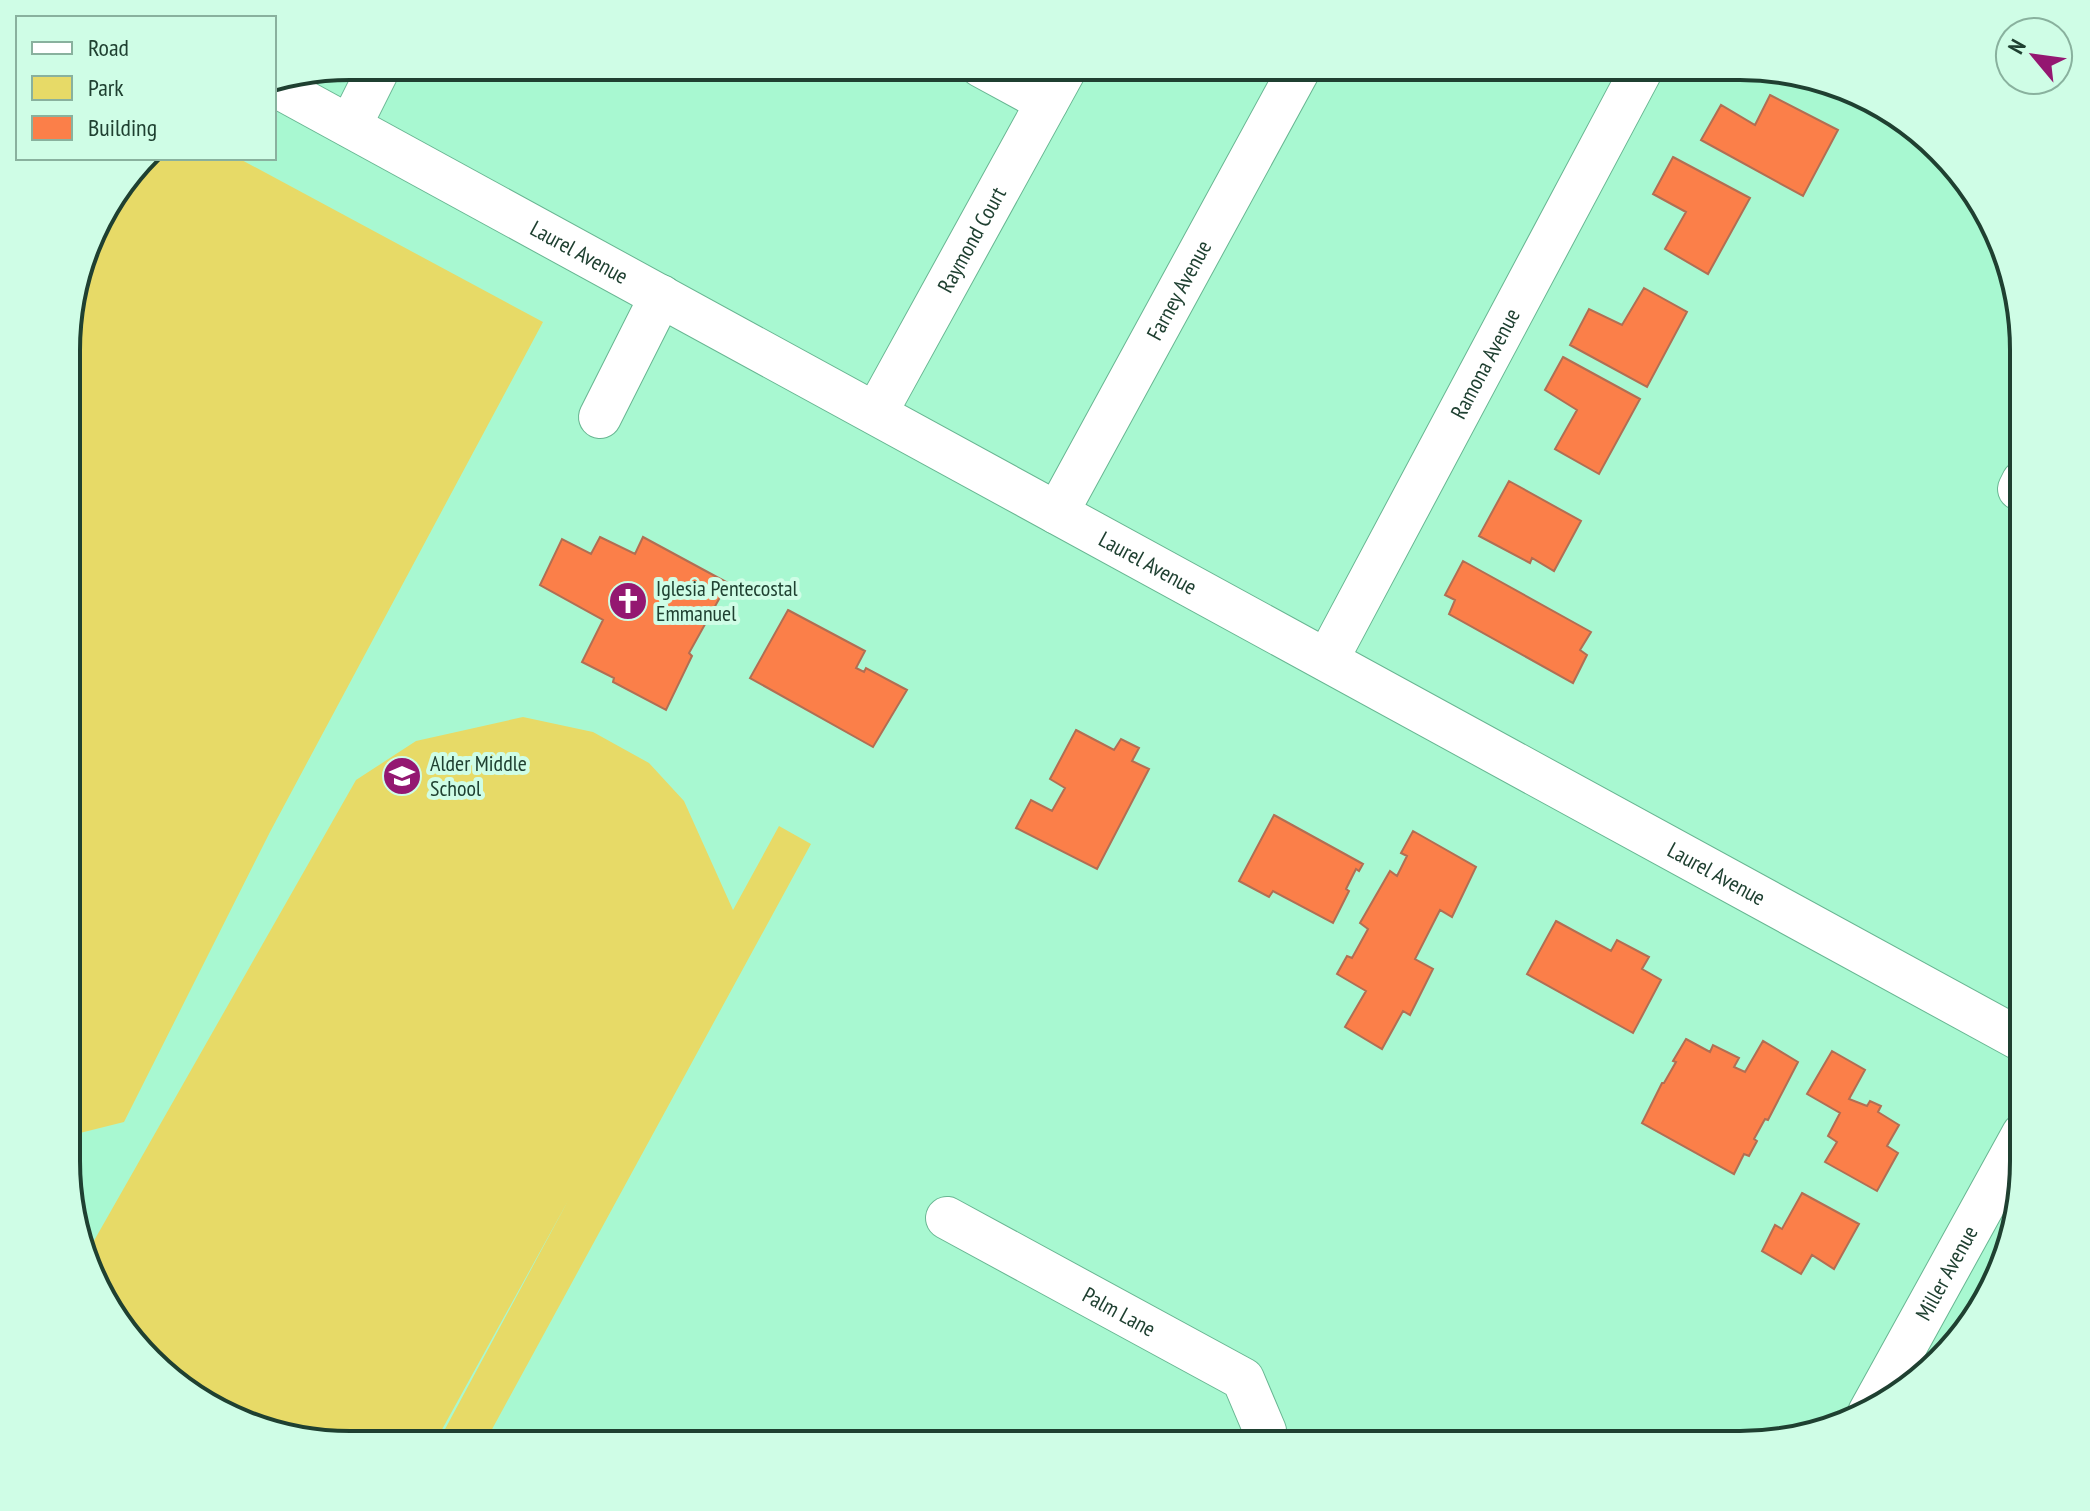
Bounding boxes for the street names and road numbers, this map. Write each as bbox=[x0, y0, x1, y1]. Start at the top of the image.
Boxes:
street label: Raymond Court bbox=[931, 182, 1012, 297]
street label: Laurel Avenue bbox=[526, 214, 633, 290]
street label: Farney Avenue bbox=[1140, 235, 1217, 345]
street label: Ramona Avenue bbox=[1444, 303, 1526, 424]
street label: Laurel Avenue bbox=[1094, 525, 1202, 601]
street label: Laurel Avenue bbox=[1663, 835, 1770, 912]
street label: Miller Avenue bbox=[1909, 1221, 1984, 1325]
street label: Palm Lane bbox=[1078, 1281, 1160, 1343]

